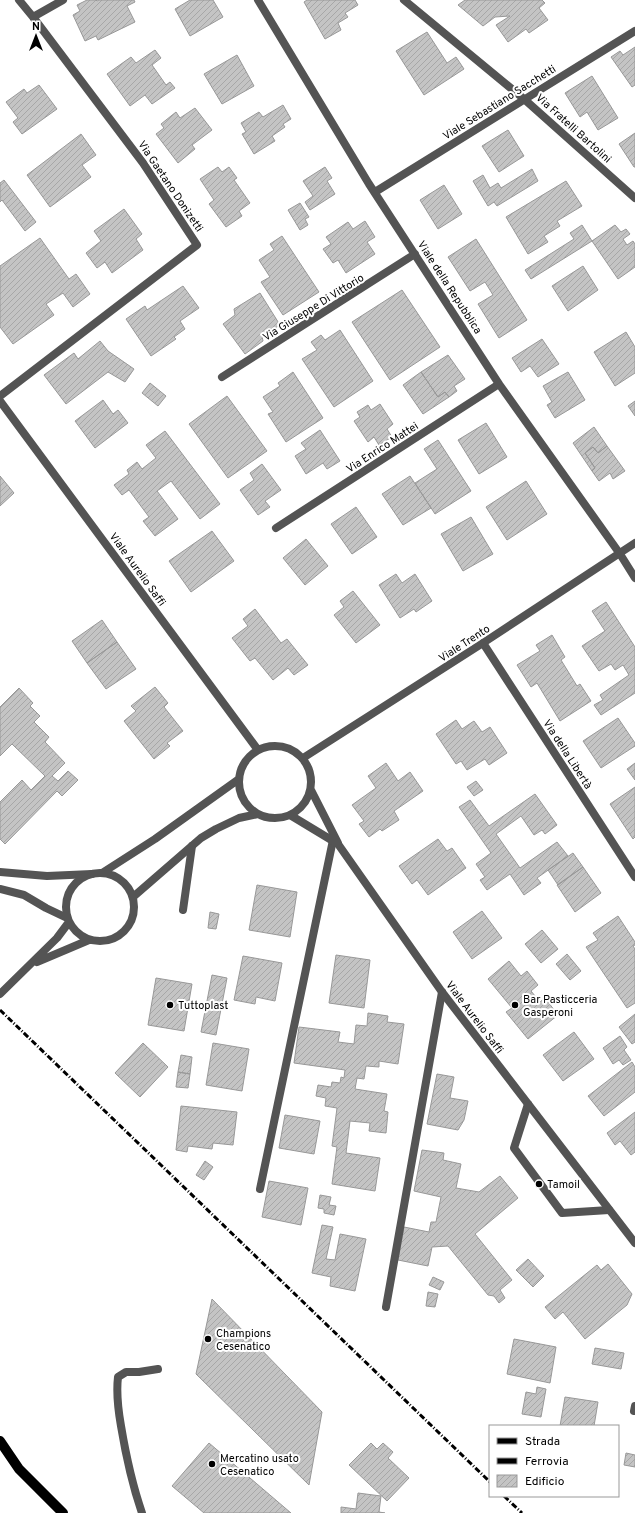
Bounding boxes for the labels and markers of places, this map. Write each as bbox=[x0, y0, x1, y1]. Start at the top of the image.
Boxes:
place label: Bar Pasticceria Gasperoni bbox=[523, 993, 598, 1020]
place label: Tuttoplast bbox=[178, 999, 228, 1013]
marker: Tuttoplast bbox=[165, 1000, 175, 1010]
marker: Bar Pasticceria Gasperoni bbox=[510, 1000, 520, 1010]
place label: Tamoil bbox=[547, 1178, 580, 1192]
marker: Tamoil bbox=[534, 1179, 544, 1189]
place label: Champions Cesenatico bbox=[216, 1327, 271, 1354]
marker: Champions Cesenatico bbox=[203, 1334, 213, 1344]
place label: Mercatino usato Cesenatico bbox=[220, 1452, 299, 1479]
marker: Mercatino usato Cesenatico bbox=[207, 1459, 217, 1469]

